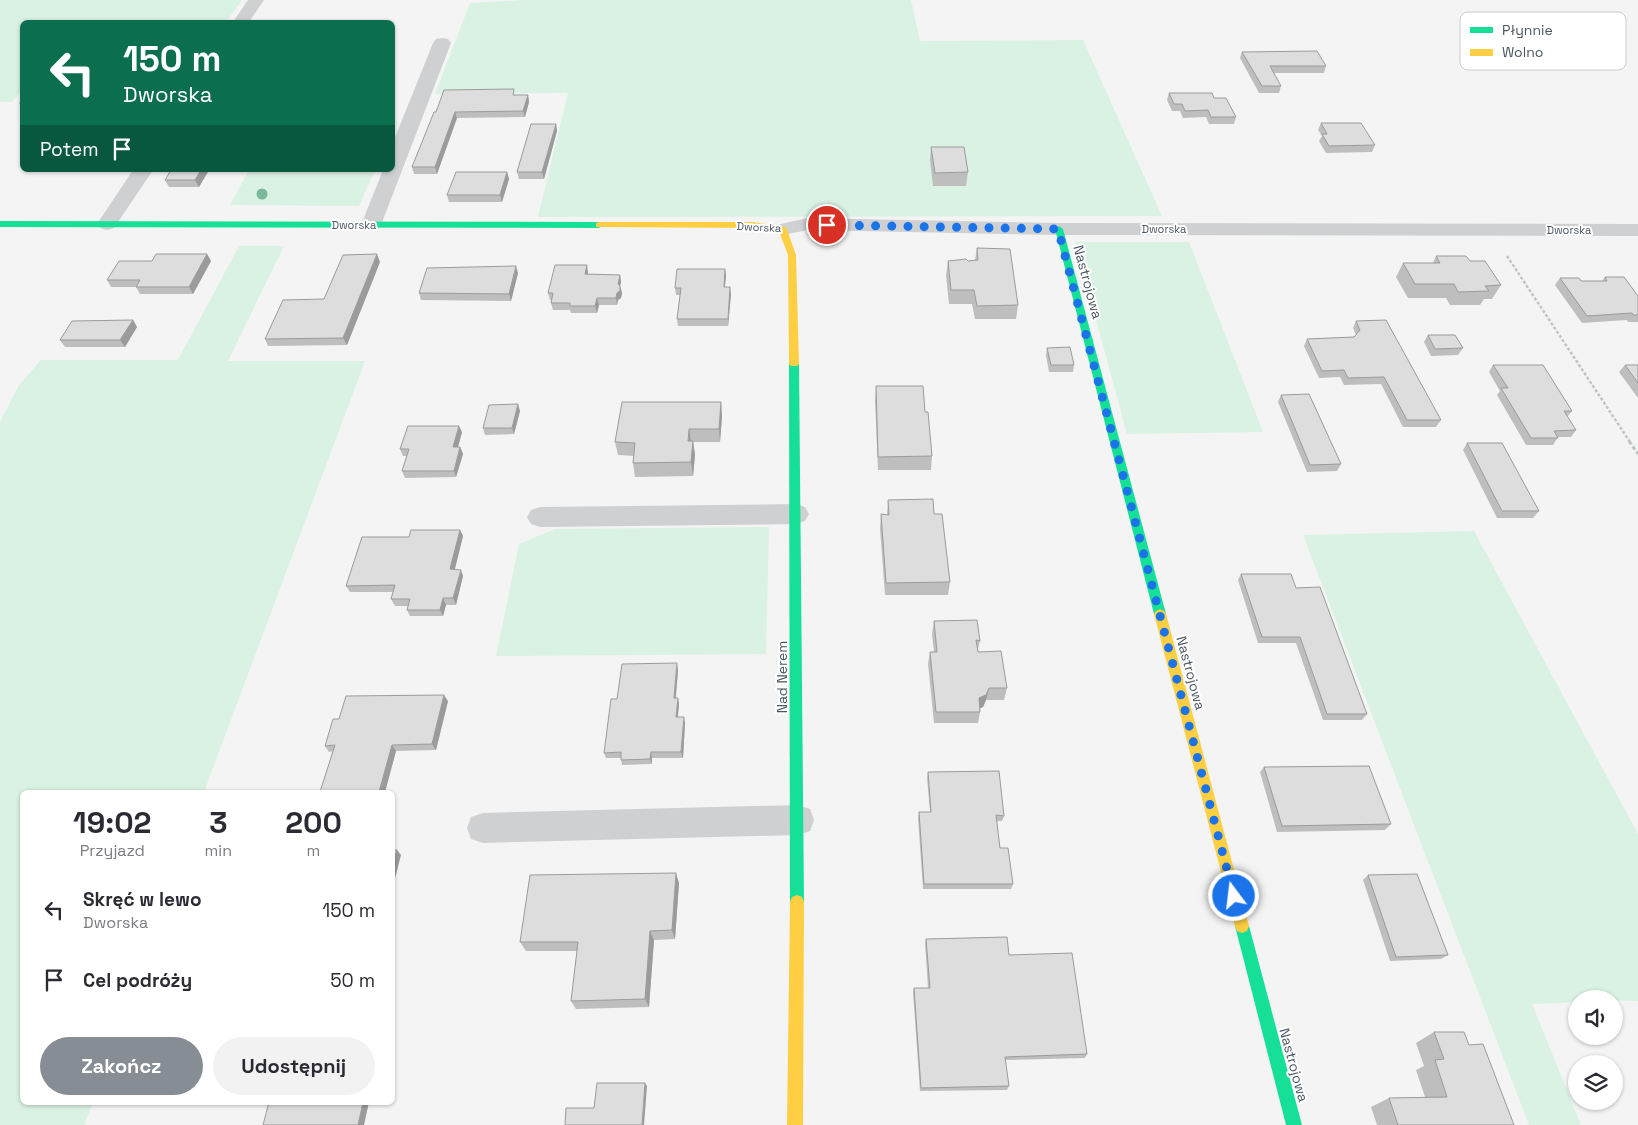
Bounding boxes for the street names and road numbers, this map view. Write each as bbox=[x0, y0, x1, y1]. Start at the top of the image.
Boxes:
street label: Dworska bbox=[332, 218, 377, 232]
street label: Dworska bbox=[736, 219, 782, 235]
street label: Dworska bbox=[1142, 222, 1187, 236]
street label: Dworska bbox=[1547, 223, 1592, 237]
street label: Nastrojowa bbox=[1070, 243, 1106, 321]
street label: Nastrojowa bbox=[1173, 634, 1209, 712]
street label: Nad Nerem bbox=[773, 641, 791, 713]
street label: Nastrojowa bbox=[1276, 1026, 1312, 1104]

